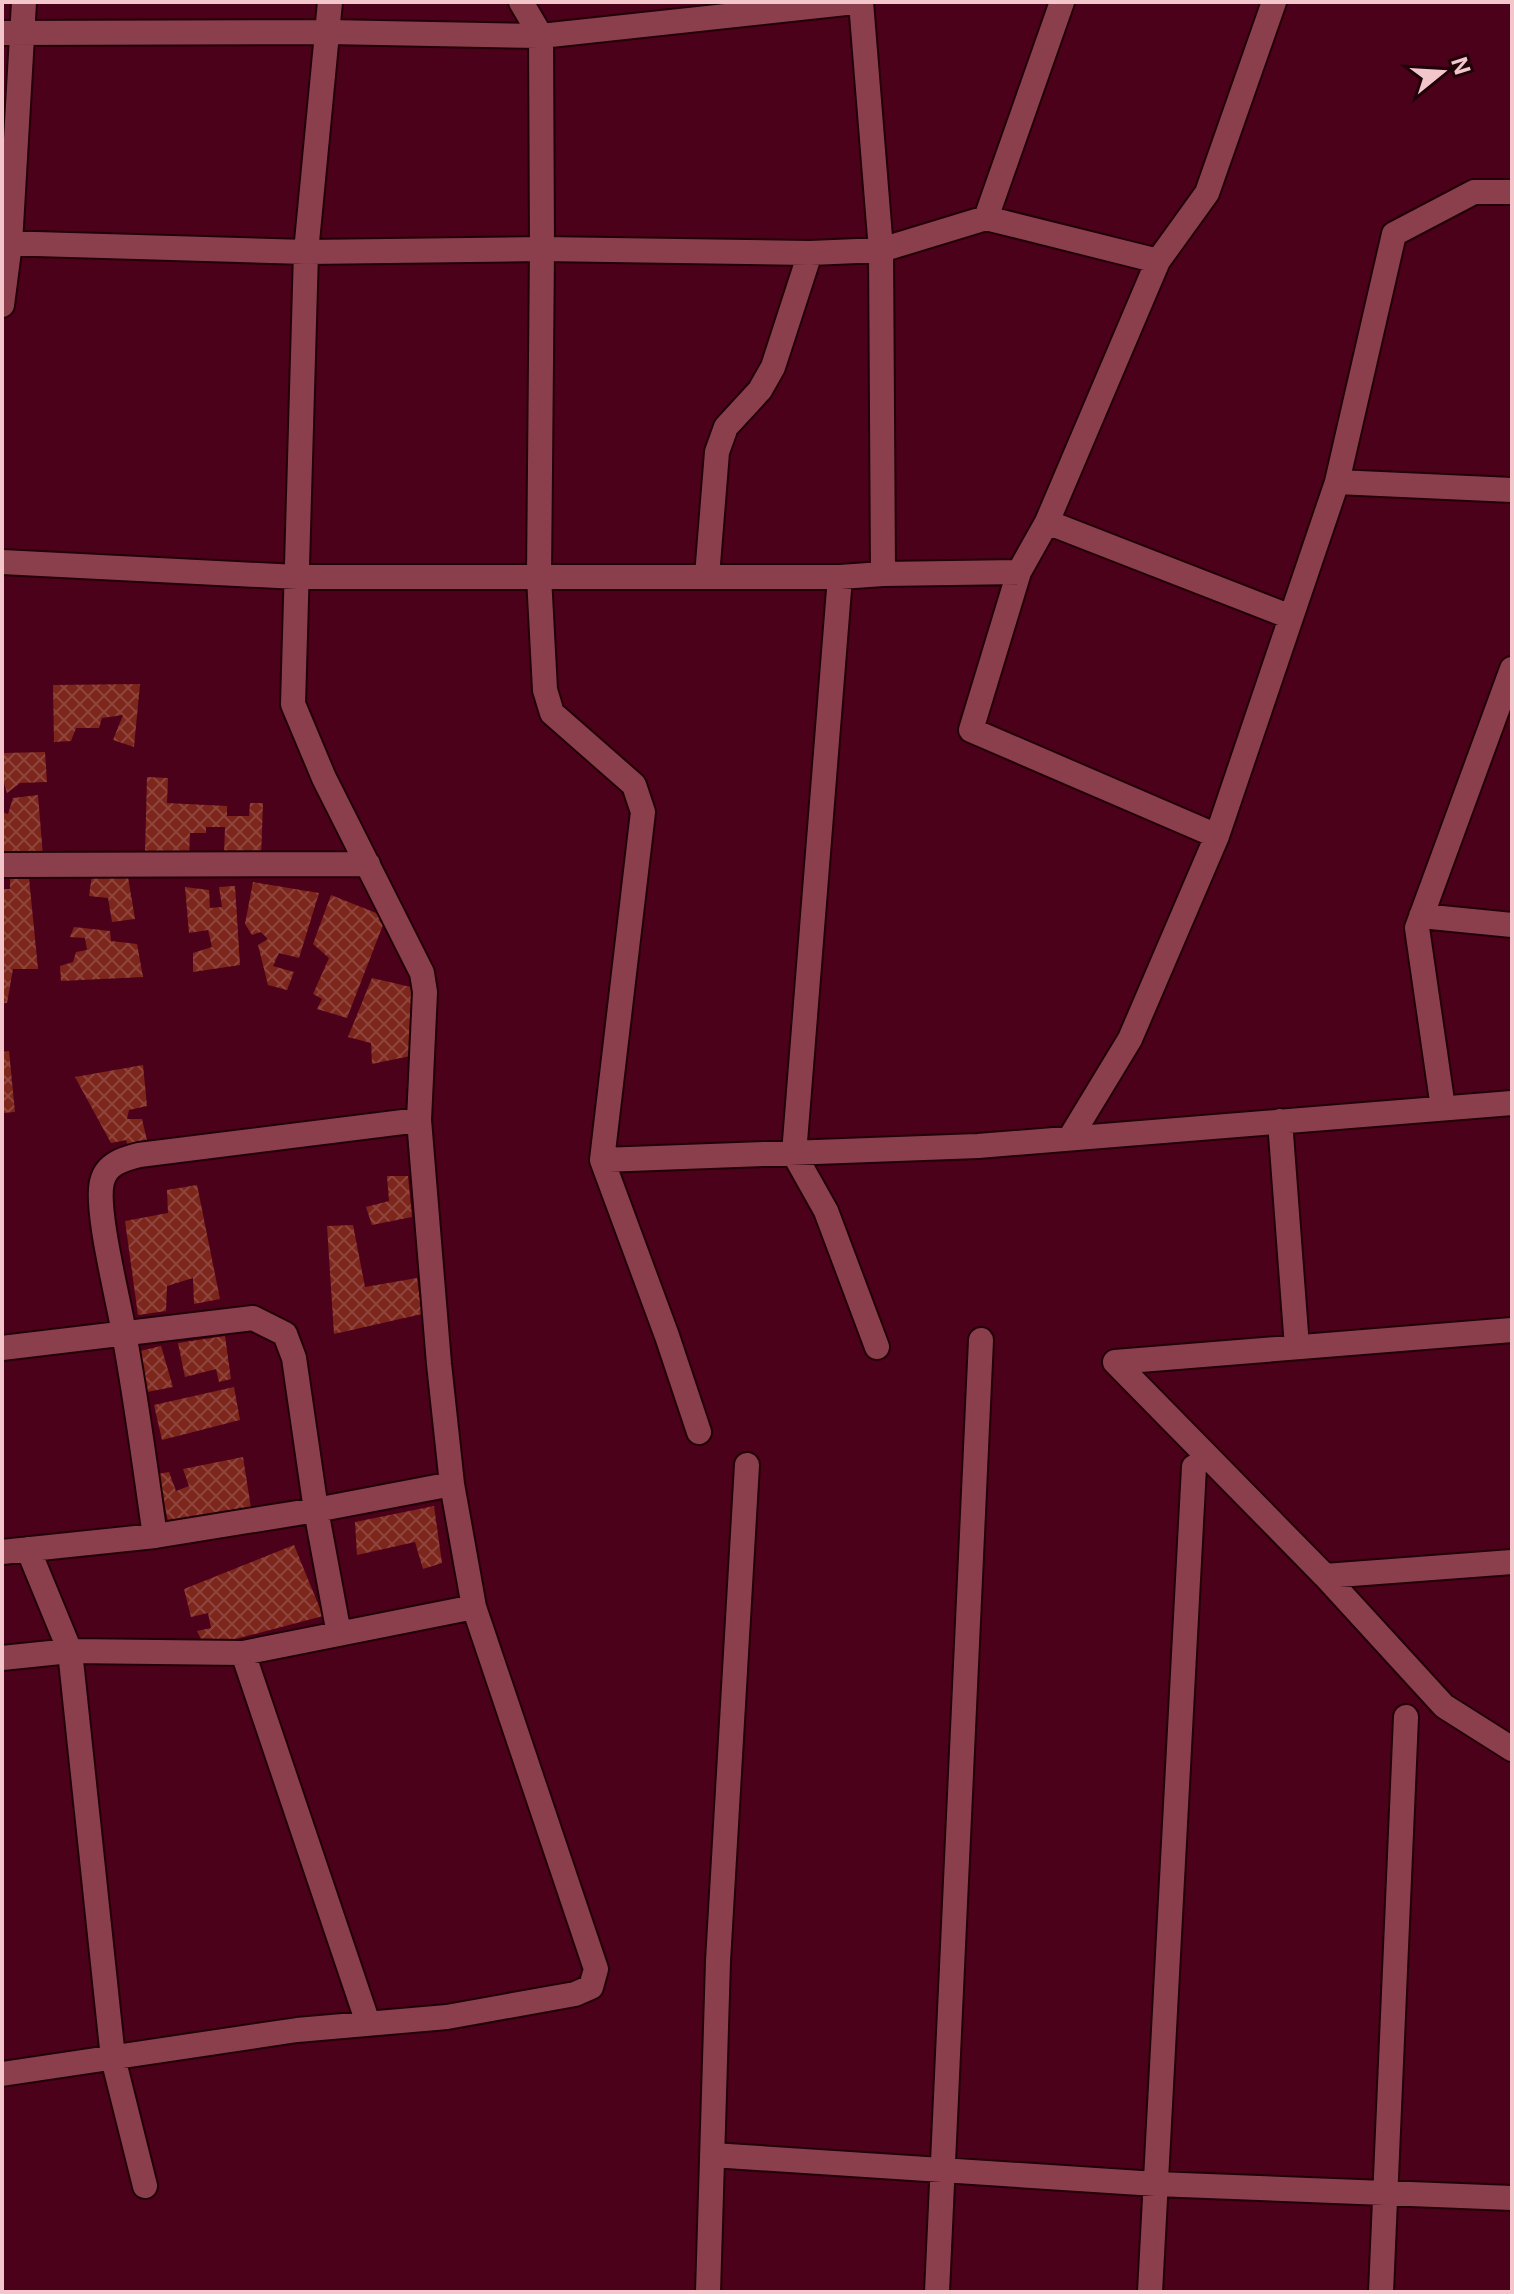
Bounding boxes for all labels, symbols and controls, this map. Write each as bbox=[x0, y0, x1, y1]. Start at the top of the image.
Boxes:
north arrow bbox=[1402, 32, 1482, 112]
text: N bbox=[1446, 54, 1476, 78]

